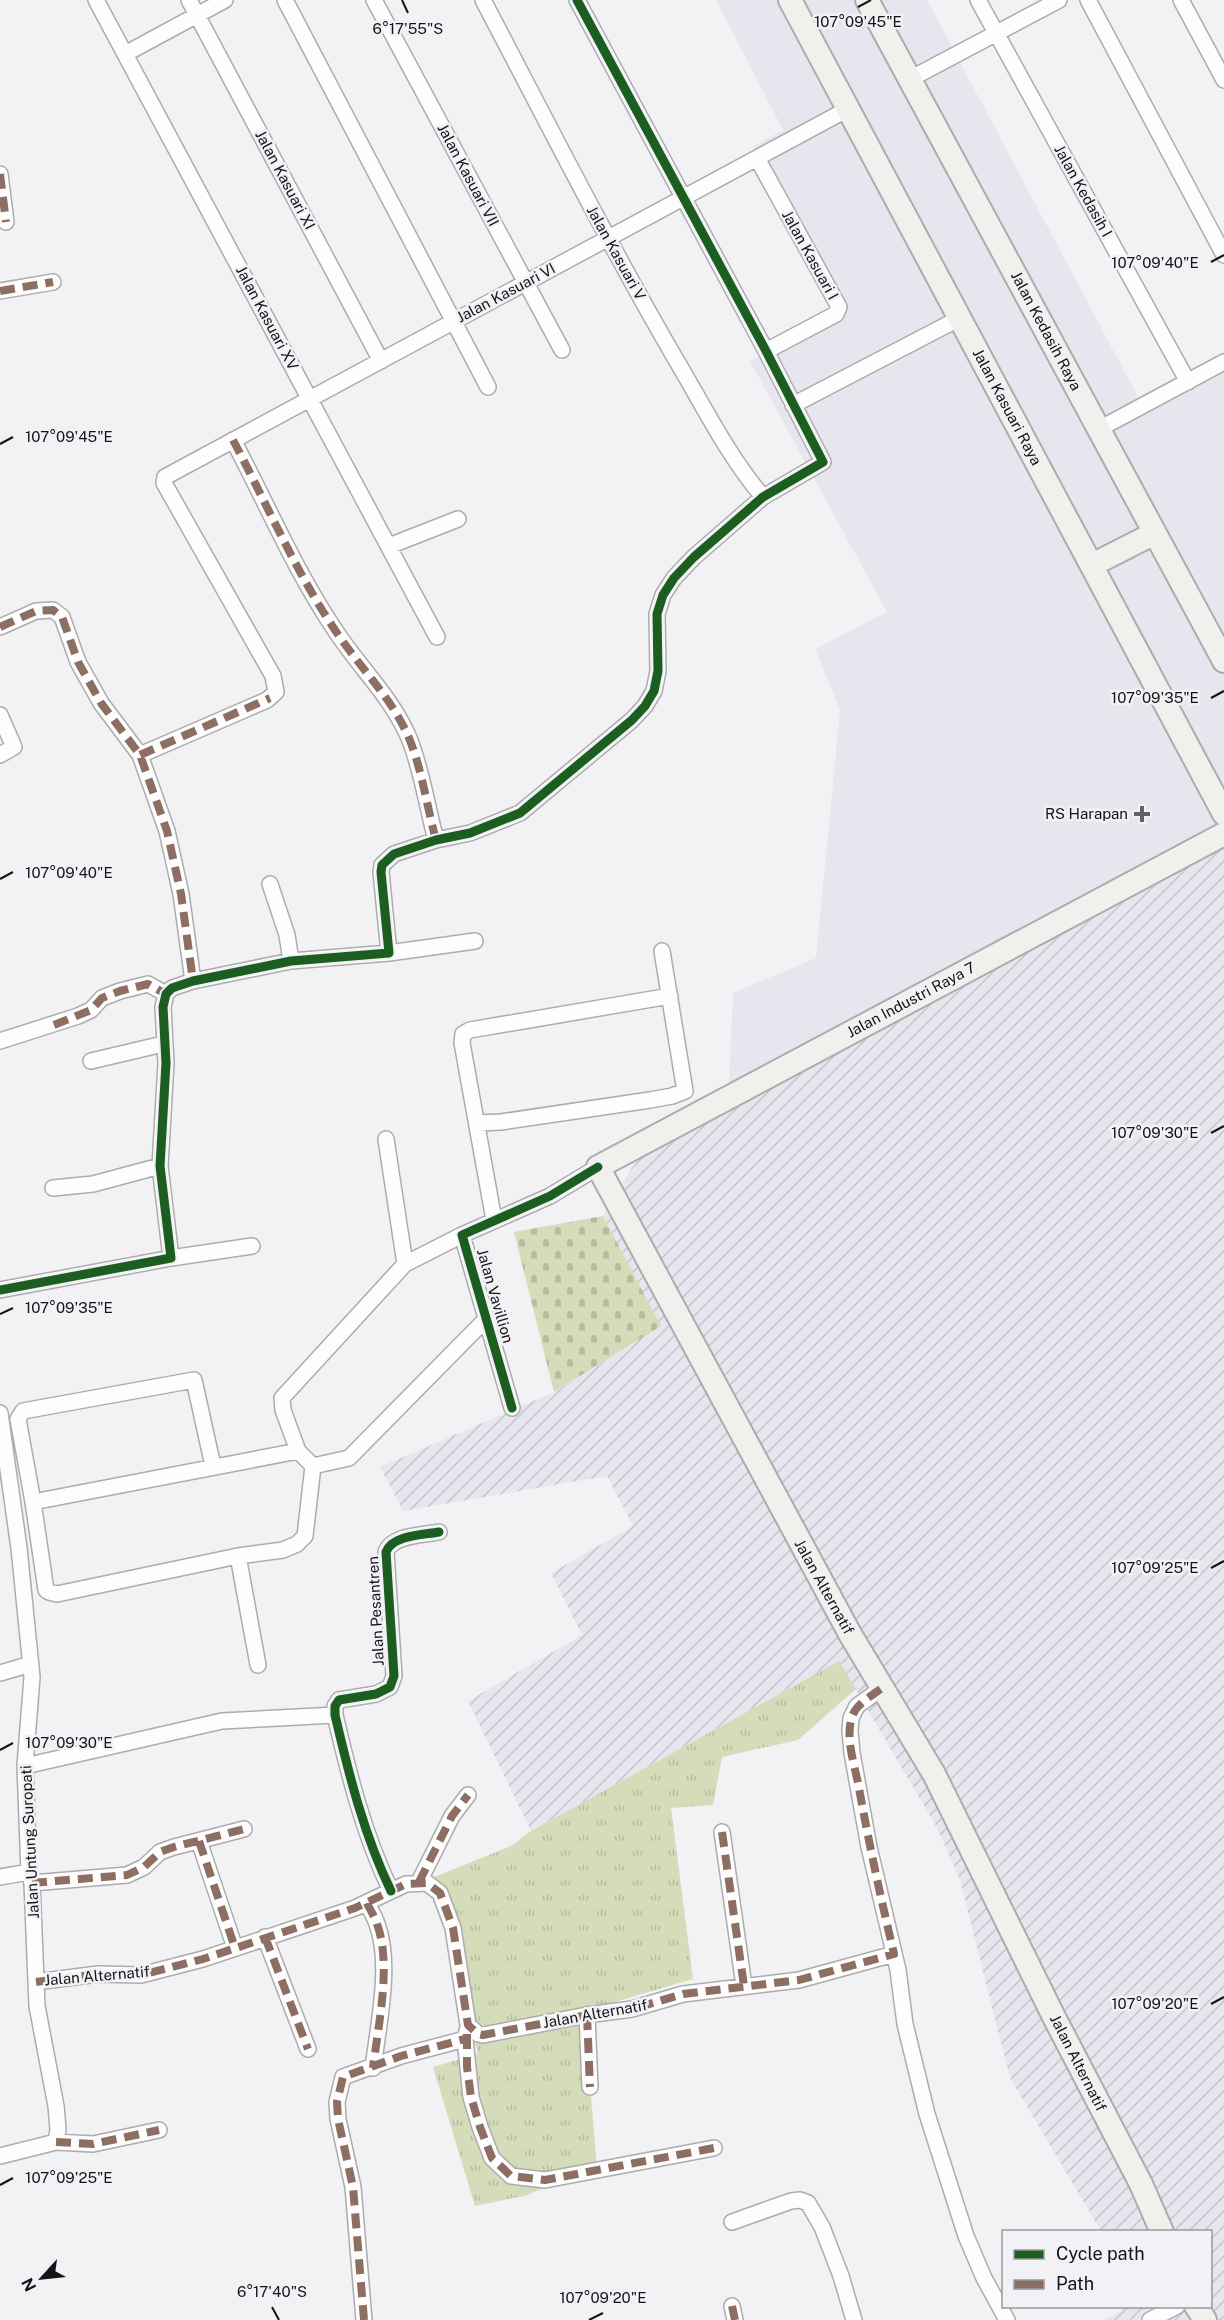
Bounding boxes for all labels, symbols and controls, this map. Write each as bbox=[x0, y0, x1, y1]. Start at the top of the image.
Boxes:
text: 107°09'45"E bbox=[814, 13, 902, 30]
text: 6°17'55"S bbox=[373, 20, 443, 37]
street label: Jalan Kasuari VII bbox=[434, 121, 503, 229]
street label: Jalan Kasuari XI bbox=[252, 127, 319, 232]
street label: Jalan Kedasih I bbox=[1051, 142, 1116, 240]
street label: Jalan Kasuari V bbox=[584, 203, 649, 303]
street label: Jalan Kasuari I bbox=[779, 207, 842, 302]
text: 107°09'40"E bbox=[1111, 254, 1199, 271]
street label: Jalan Kasuari VI bbox=[454, 259, 558, 326]
street label: Jalan Kasuari XV bbox=[233, 263, 302, 373]
street label: Jalan Kedasih Raya bbox=[1008, 268, 1085, 393]
street label: Jalan Kasuari Raya bbox=[970, 346, 1045, 468]
text: 107°09'45"E bbox=[25, 428, 113, 445]
text: 107°09'35"E bbox=[1111, 689, 1199, 706]
place label: RS Harapan bbox=[1045, 805, 1128, 822]
marker: RS Harapan bbox=[1133, 805, 1151, 823]
text: 107°09'40"E bbox=[25, 864, 113, 881]
street label: Jalan Industri Raya 7 bbox=[844, 958, 978, 1041]
text: 107°09'30"E bbox=[1111, 1124, 1199, 1141]
street label: Jalan Vavillion bbox=[474, 1247, 517, 1345]
text: 107°09'35"E bbox=[25, 1299, 113, 1316]
street label: Jalan Alternatif bbox=[791, 1536, 858, 1637]
street label: Jalan Pesantren bbox=[364, 1556, 387, 1666]
text: 107°09'25"E bbox=[1111, 1559, 1199, 1576]
text: 107°09'30"E bbox=[25, 1734, 113, 1751]
street label: Jalan Untung Suropati bbox=[17, 1765, 42, 1919]
street label: Jalan Alternatif bbox=[43, 1962, 150, 1989]
text: 107°09'20"E bbox=[1112, 1995, 1198, 2012]
street label: Jalan Alternatif bbox=[541, 1996, 649, 2031]
street label: Jalan Alternatif bbox=[1047, 2012, 1110, 2114]
text: 107°09'25"E bbox=[25, 2169, 113, 2186]
legend bbox=[1002, 2230, 1212, 2308]
text: Cycle path bbox=[1056, 2243, 1145, 2264]
north arrow bbox=[12, 2248, 72, 2308]
text: Path bbox=[1056, 2273, 1094, 2294]
text: N bbox=[18, 2275, 40, 2294]
text: 6°17'40"S bbox=[237, 2283, 307, 2300]
text: 107°09'20"E bbox=[560, 2289, 646, 2306]

